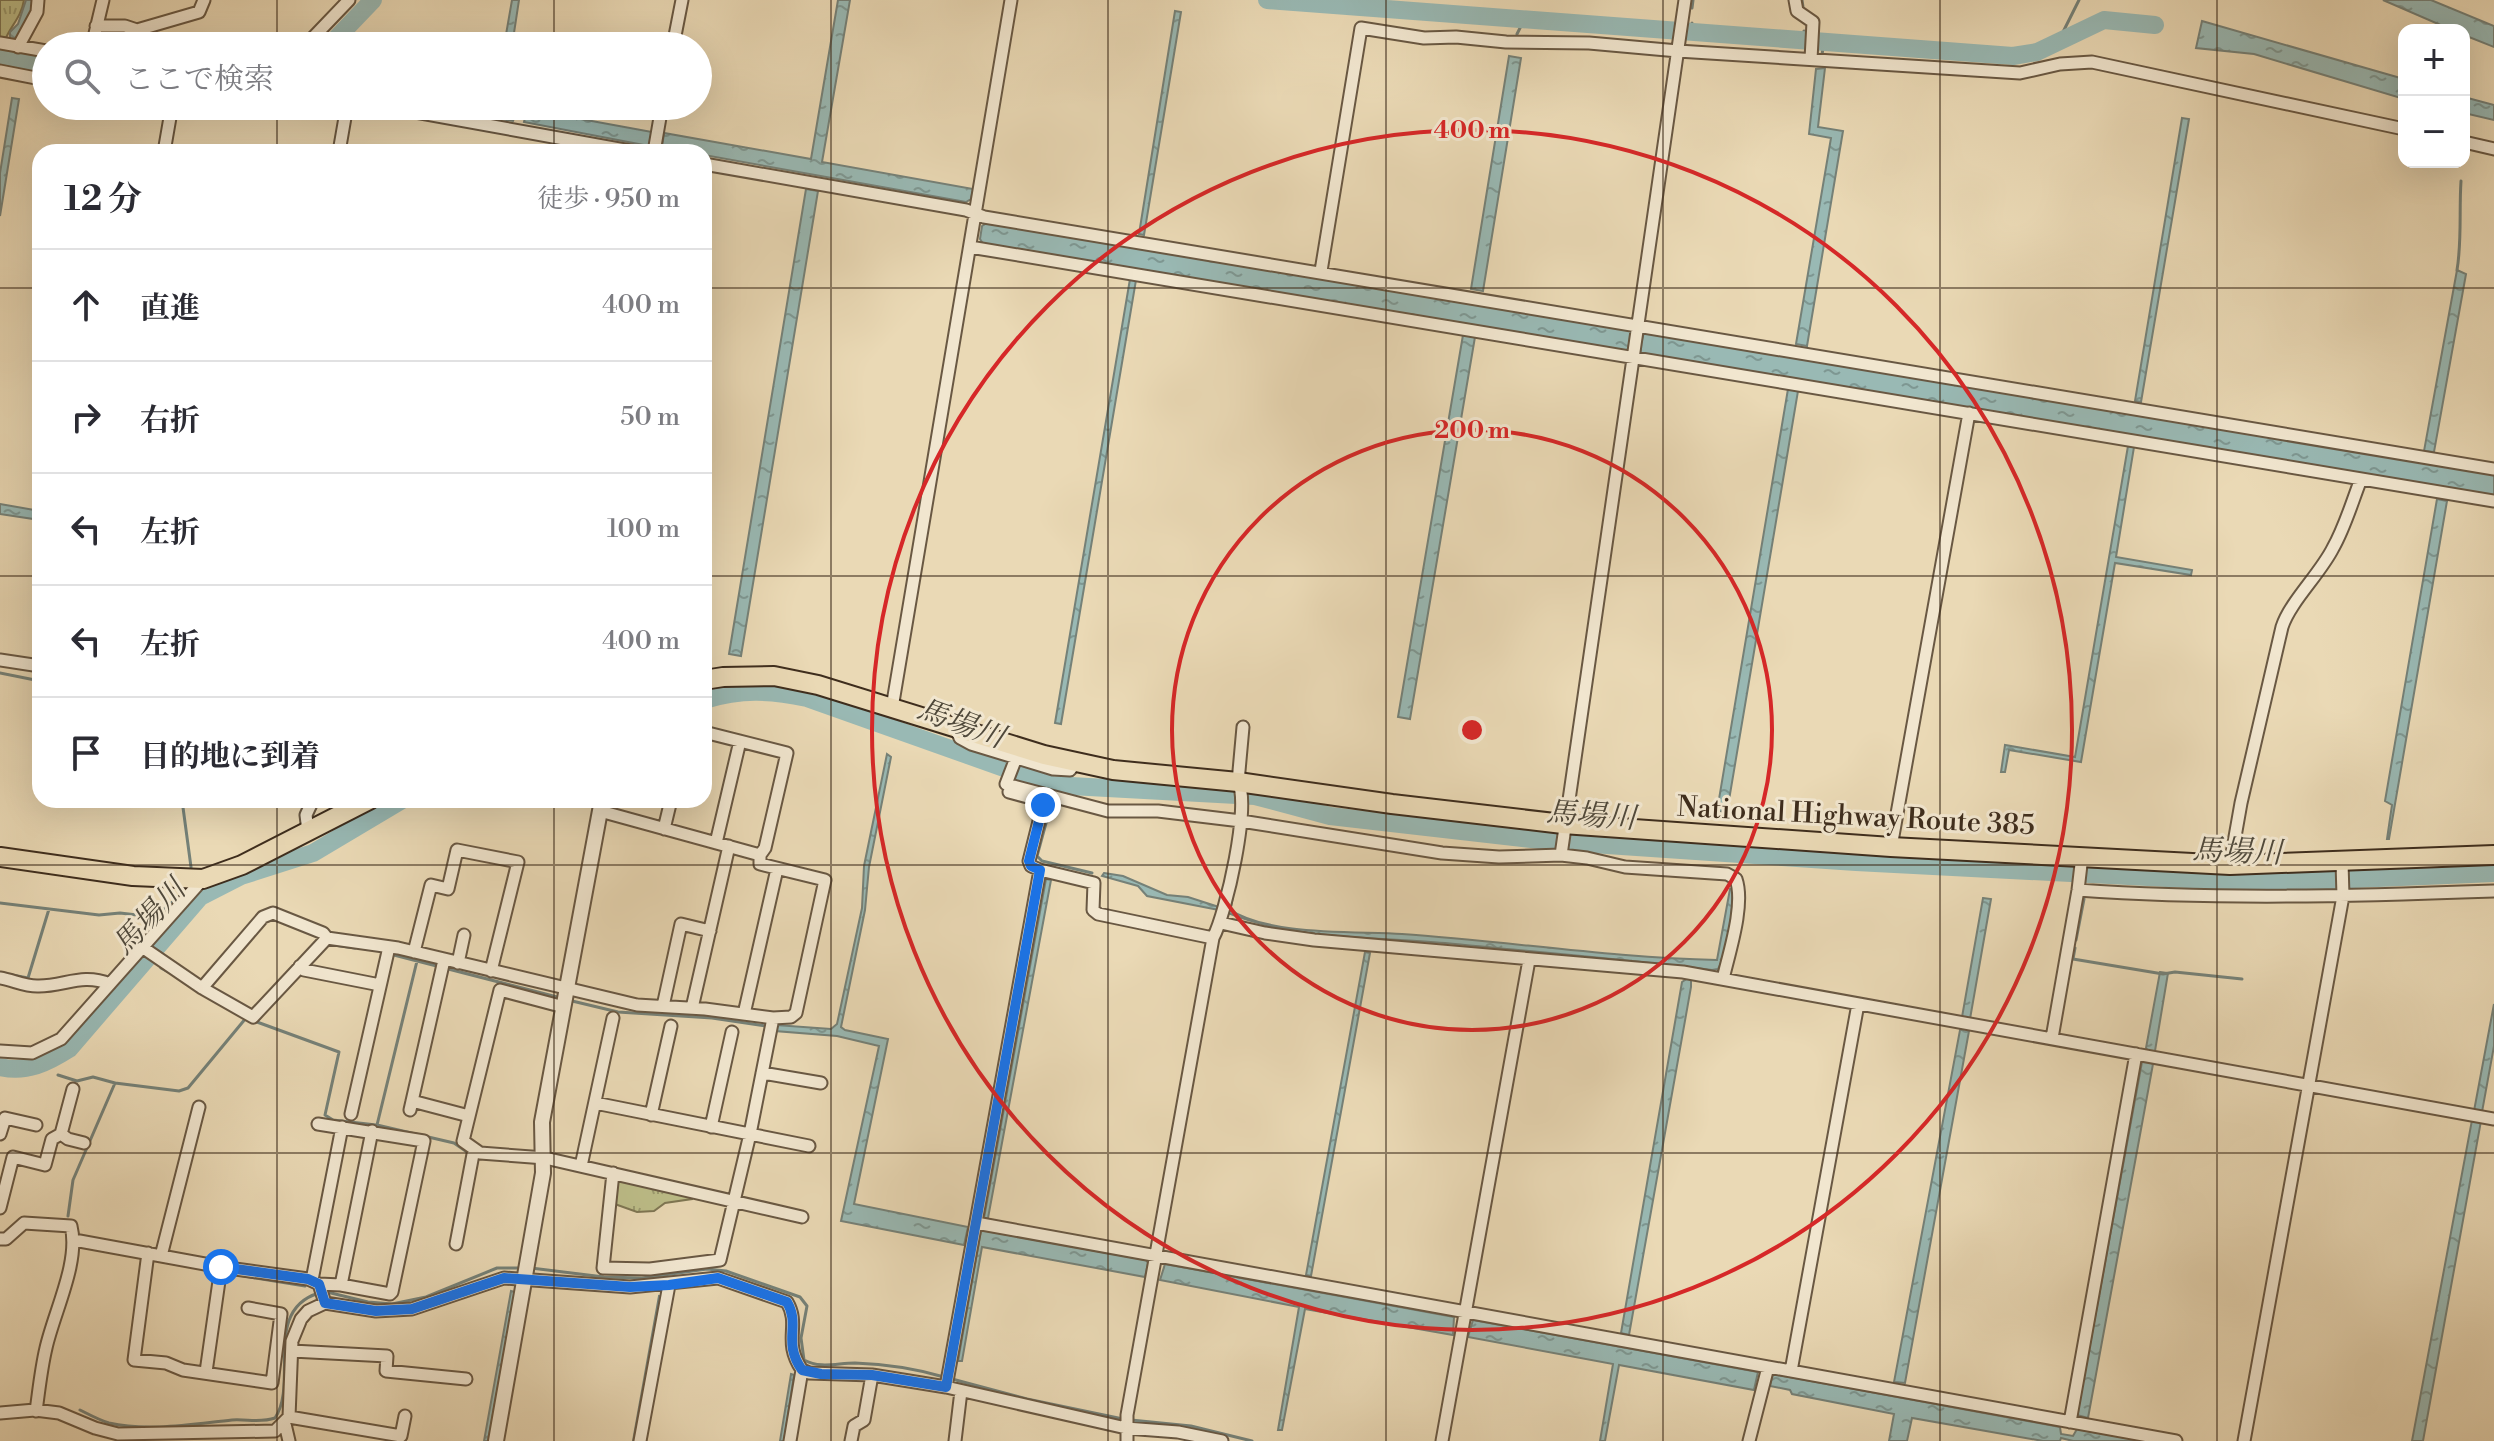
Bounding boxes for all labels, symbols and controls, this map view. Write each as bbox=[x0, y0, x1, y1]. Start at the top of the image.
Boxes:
map controls bbox=[2398, 24, 2470, 168]
button: + bbox=[2398, 24, 2470, 96]
search box bbox=[32, 32, 712, 120]
icon: search bbox=[60, 54, 104, 98]
text: ここで検索 bbox=[124, 61, 274, 99]
button: − bbox=[2398, 96, 2470, 168]
text: 400 m bbox=[1434, 116, 1510, 146]
text: 12 分 bbox=[64, 179, 142, 221]
text: 徒歩 · 950 m bbox=[538, 183, 680, 215]
icon: ahead bbox=[64, 283, 108, 327]
text: 400 m bbox=[602, 289, 680, 321]
text: 直進 bbox=[140, 290, 200, 328]
icon: right bbox=[64, 395, 108, 439]
text: 50 m bbox=[620, 401, 680, 433]
text: 右折 bbox=[140, 402, 200, 440]
text: 200 m bbox=[1434, 416, 1510, 446]
icon: left bbox=[64, 507, 108, 551]
text: 100 m bbox=[607, 513, 680, 545]
text: 左折 bbox=[140, 514, 200, 552]
icon: left bbox=[64, 619, 108, 663]
text: 400 m bbox=[602, 625, 680, 657]
text: 左折 bbox=[140, 626, 200, 664]
water label: 馬場川 bbox=[912, 691, 1012, 758]
centre of rings bbox=[1458, 716, 1486, 744]
icon: arrive bbox=[64, 731, 108, 775]
text: 目的地に到着 bbox=[140, 738, 320, 776]
route end bbox=[1025, 787, 1061, 823]
street label: National Highway Route 385 bbox=[1676, 790, 2036, 843]
water label: 馬場川 bbox=[1545, 794, 1640, 838]
water label: 馬場川 bbox=[2191, 831, 2286, 873]
water label: 馬場川 bbox=[105, 870, 196, 964]
route start bbox=[203, 1249, 239, 1285]

